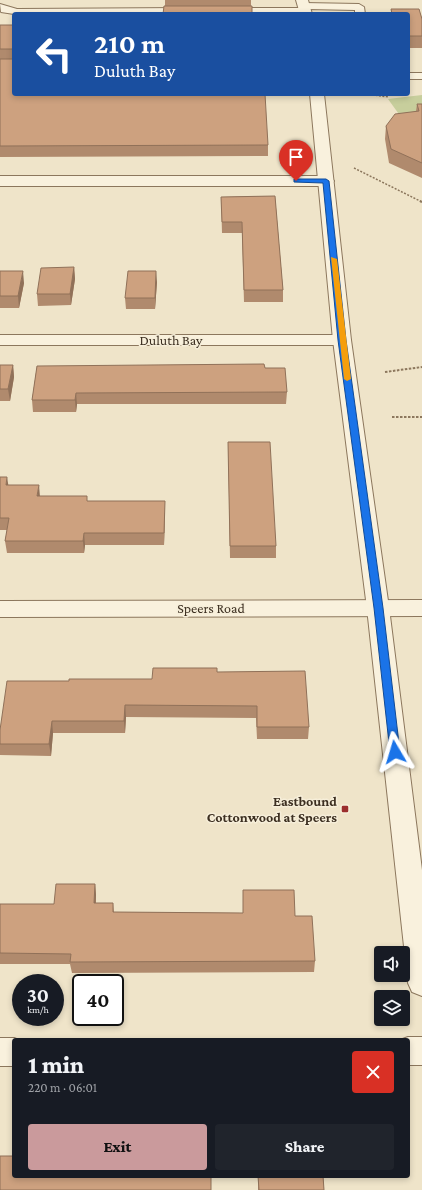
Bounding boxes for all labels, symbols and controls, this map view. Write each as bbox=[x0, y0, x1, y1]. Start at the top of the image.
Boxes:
icon: left bbox=[28, 28, 80, 80]
text: 210 m bbox=[94, 28, 165, 59]
text: Duluth Bay bbox=[94, 61, 175, 81]
pin bbox=[279, 140, 313, 181]
icon: arrive bbox=[285, 146, 307, 168]
street label: Duluth Bay bbox=[139, 332, 203, 348]
street label: Speers Road bbox=[177, 600, 245, 616]
position arrow bbox=[374, 731, 416, 773]
place label: Eastbound Cottonwood at Speers bbox=[207, 793, 337, 825]
marker: Eastbound Cottonwood at Speers bbox=[340, 804, 350, 814]
map controls bbox=[374, 946, 410, 1026]
button: sound bbox=[374, 946, 410, 982]
speed limit sign: 40 bbox=[72, 974, 124, 1026]
text: 30 bbox=[27, 984, 49, 1006]
button: layers bbox=[374, 990, 410, 1026]
text: km/h bbox=[27, 1004, 49, 1015]
text: 1 min bbox=[28, 1051, 84, 1078]
button: close bbox=[352, 1051, 394, 1093]
text: 220 m · 06:01 bbox=[28, 1080, 97, 1095]
button: Exit bbox=[28, 1124, 207, 1170]
button: Share bbox=[215, 1124, 394, 1170]

